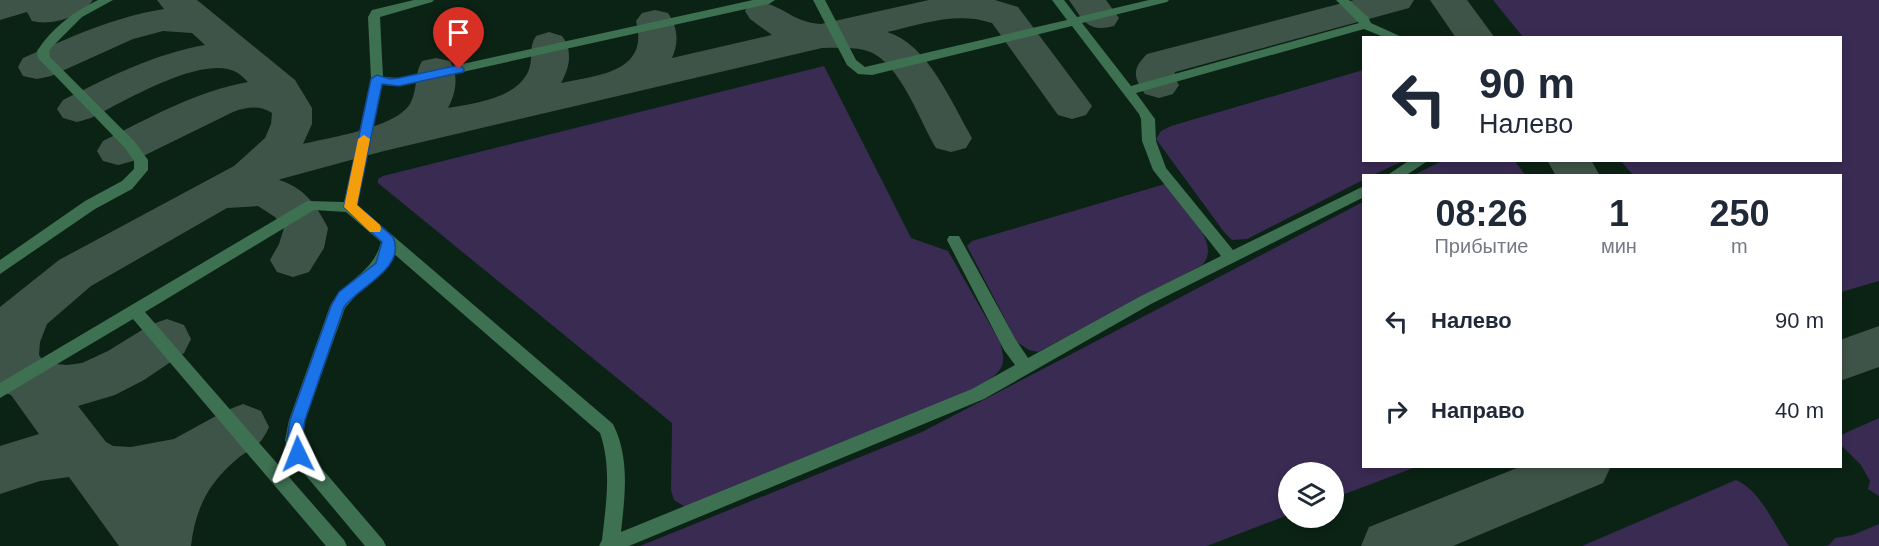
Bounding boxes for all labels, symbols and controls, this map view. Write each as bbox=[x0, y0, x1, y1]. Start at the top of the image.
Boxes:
pin bbox=[433, 7, 484, 69]
icon: arrive bbox=[442, 16, 475, 49]
icon: left bbox=[1380, 60, 1458, 138]
text: 90 m bbox=[1479, 60, 1575, 107]
text: Налево bbox=[1479, 109, 1573, 139]
text: 08:26 bbox=[1435, 193, 1528, 234]
text: 1 bbox=[1609, 193, 1629, 234]
text: 250 bbox=[1709, 193, 1769, 234]
text: Прибытие bbox=[1434, 235, 1528, 257]
text: мин bbox=[1601, 235, 1637, 257]
text: m bbox=[1731, 235, 1748, 257]
icon: left bbox=[1380, 305, 1413, 338]
text: Налево bbox=[1431, 308, 1512, 333]
text: 90 m bbox=[1775, 308, 1824, 333]
icon: right bbox=[1380, 395, 1413, 428]
text: Направо bbox=[1431, 398, 1525, 423]
text: 40 m bbox=[1775, 398, 1824, 423]
position arrow bbox=[266, 422, 330, 486]
map controls bbox=[1278, 462, 1344, 528]
button: layers bbox=[1278, 462, 1344, 528]

